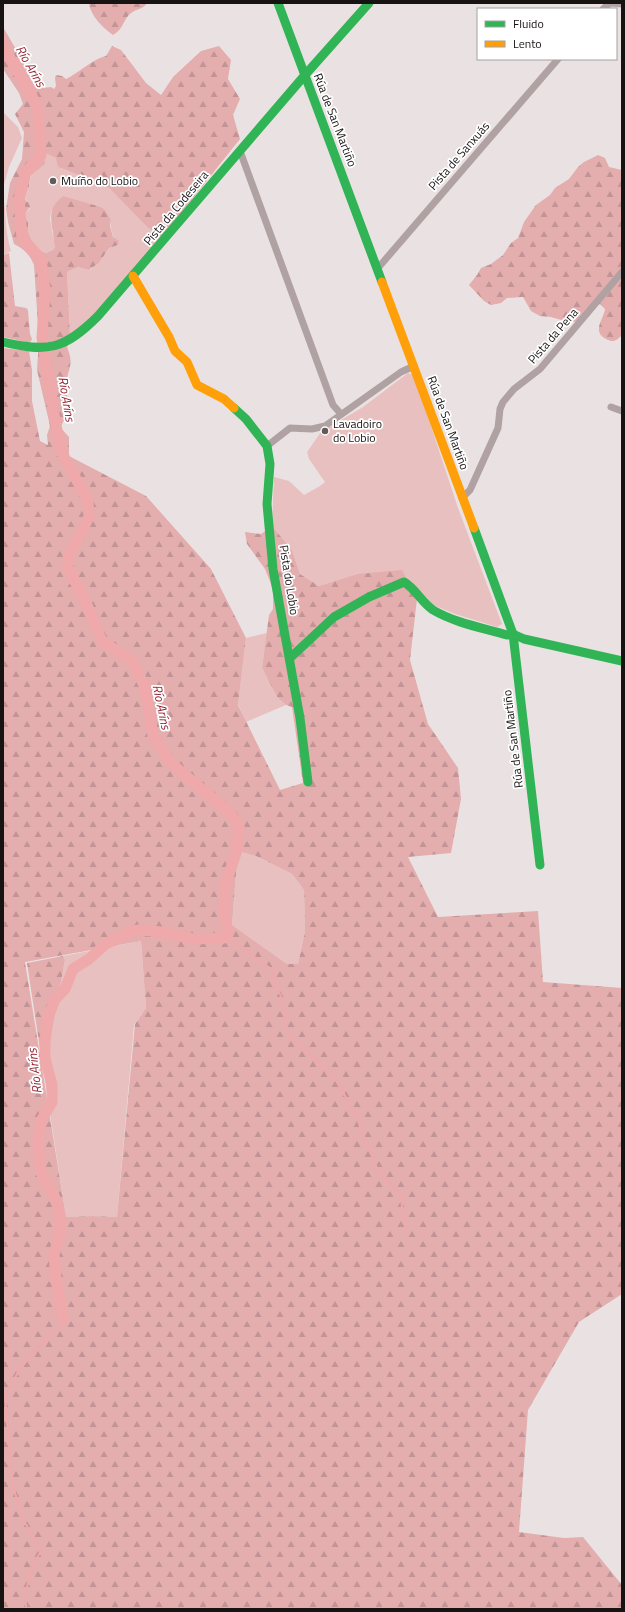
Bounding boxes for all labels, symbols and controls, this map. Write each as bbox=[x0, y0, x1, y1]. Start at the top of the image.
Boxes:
legend bbox=[477, 8, 617, 60]
text: Fluido bbox=[513, 14, 544, 33]
text: Lento bbox=[513, 34, 542, 53]
water label: Río Aríns bbox=[11, 41, 52, 92]
street label: Rúa de San Martiño bbox=[309, 70, 362, 169]
street label: Pista de Sanxuás bbox=[423, 117, 494, 194]
street label: Pista da Codeseira bbox=[139, 166, 213, 249]
place label: Muíño do Lobio bbox=[61, 171, 138, 190]
marker: Muíño do Lobio bbox=[48, 176, 58, 186]
street label: Pista da Pena bbox=[523, 303, 582, 368]
street label: Rúa de San Martiño bbox=[423, 373, 474, 473]
water label: Río Aríns bbox=[53, 375, 81, 424]
place label: Lavadoiro do Lobio bbox=[333, 414, 382, 447]
marker: Lavadoiro do Lobio bbox=[320, 426, 330, 436]
street label: Pista do Lobio bbox=[275, 543, 304, 616]
water label: Río Aríns bbox=[148, 683, 177, 733]
street label: Rúa de San Martiño bbox=[497, 689, 528, 789]
water label: Río Aríns bbox=[21, 1046, 47, 1095]

